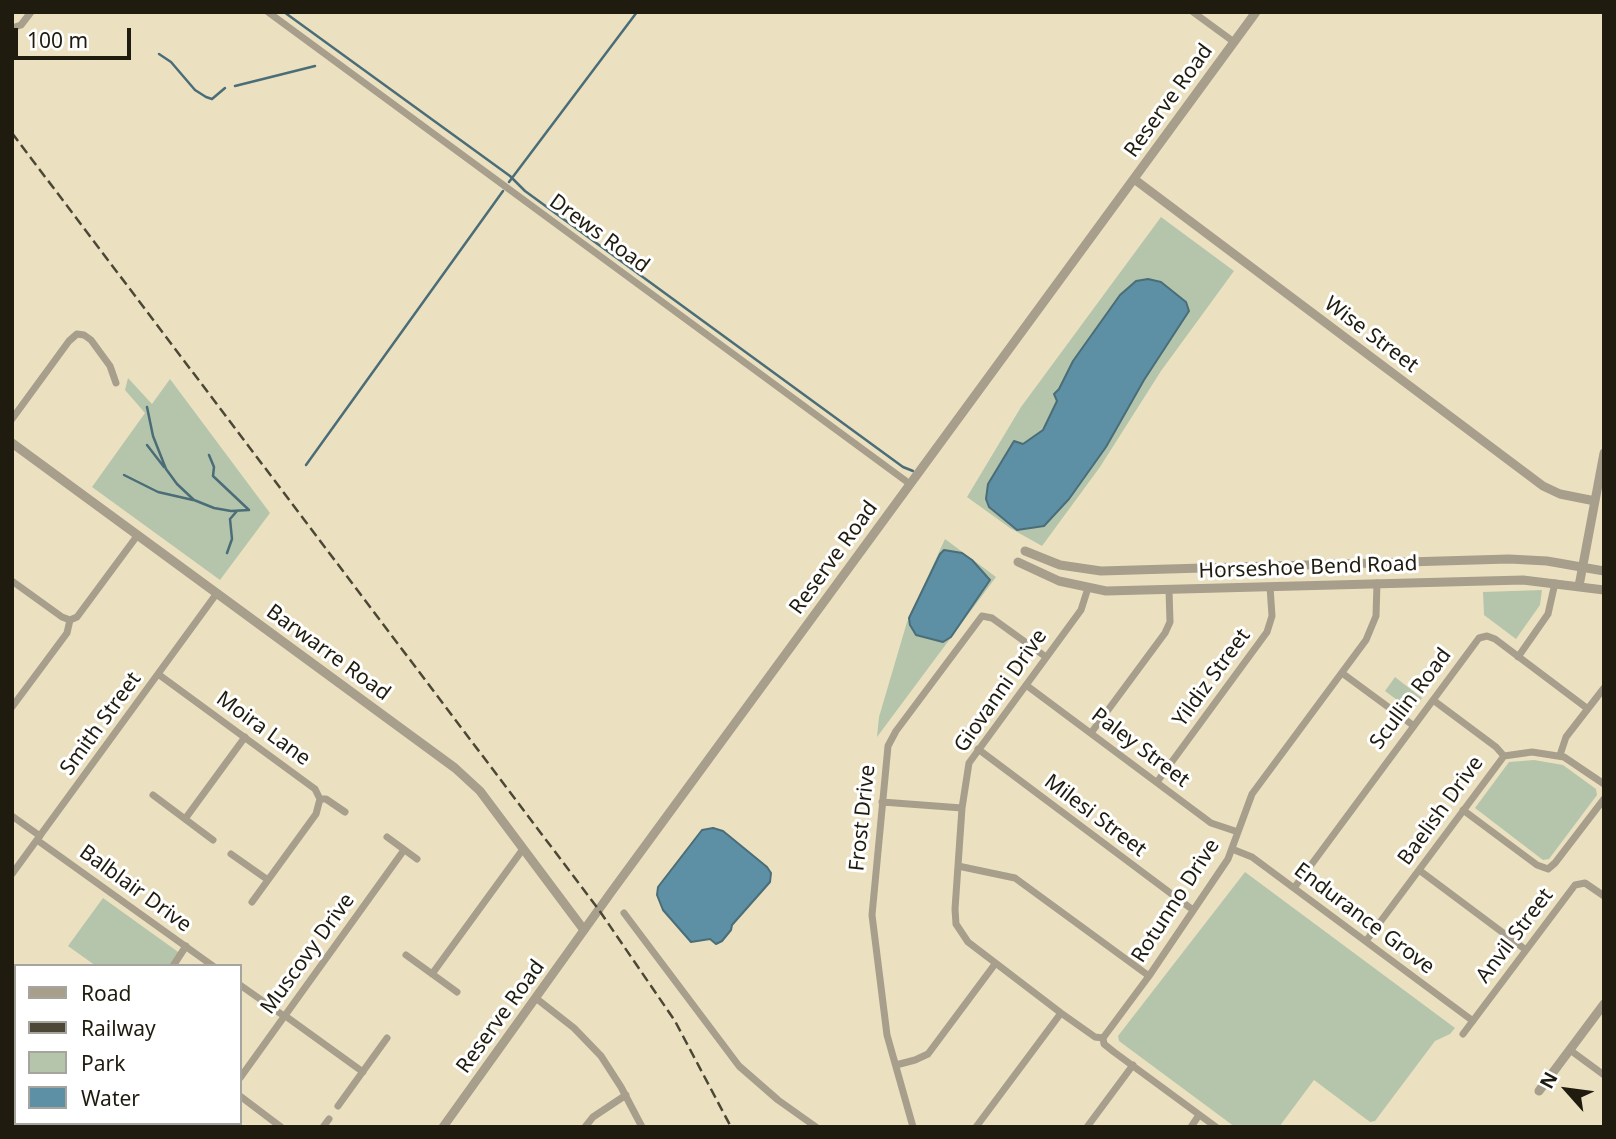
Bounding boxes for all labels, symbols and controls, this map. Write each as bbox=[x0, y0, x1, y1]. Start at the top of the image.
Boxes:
scale bar bbox=[18, 14, 135, 58]
text: 100 m bbox=[27, 26, 88, 54]
street label: Reserve Road bbox=[1119, 39, 1219, 163]
street label: Drews Road bbox=[544, 189, 654, 279]
street label: Wise Street bbox=[1319, 292, 1423, 378]
street label: Reserve Road bbox=[784, 496, 884, 620]
street label: Horseshoe Bend Road bbox=[1198, 552, 1418, 584]
street label: Barwarre Road bbox=[261, 600, 395, 706]
street label: Yildiz Street bbox=[1168, 624, 1256, 732]
street label: Giovanni Drive bbox=[949, 625, 1053, 757]
street label: Scullin Road bbox=[1365, 644, 1457, 754]
street label: Smith Street bbox=[55, 668, 147, 780]
street label: Moira Lane bbox=[211, 686, 315, 772]
street label: Paley Street bbox=[1086, 703, 1194, 793]
street label: Baelish Drive bbox=[1393, 752, 1489, 870]
street label: Frost Drive bbox=[845, 764, 881, 872]
street label: Milesi Street bbox=[1039, 769, 1151, 863]
street label: Rotunno Drive bbox=[1127, 834, 1225, 968]
street label: Balblair Drive bbox=[74, 840, 196, 938]
street label: Endurance Grove bbox=[1289, 858, 1439, 980]
street label: Anvil Street bbox=[1471, 884, 1559, 988]
street label: Muscovy Drive bbox=[256, 889, 360, 1019]
street label: Reserve Road bbox=[451, 955, 551, 1079]
legend bbox=[14, 964, 242, 1125]
text: Road bbox=[81, 979, 131, 1007]
text: Railway bbox=[81, 1014, 156, 1042]
text: Park bbox=[81, 1049, 125, 1077]
north arrow bbox=[1532, 1055, 1602, 1125]
text: N bbox=[1533, 1067, 1564, 1093]
text: Water bbox=[81, 1084, 140, 1112]

